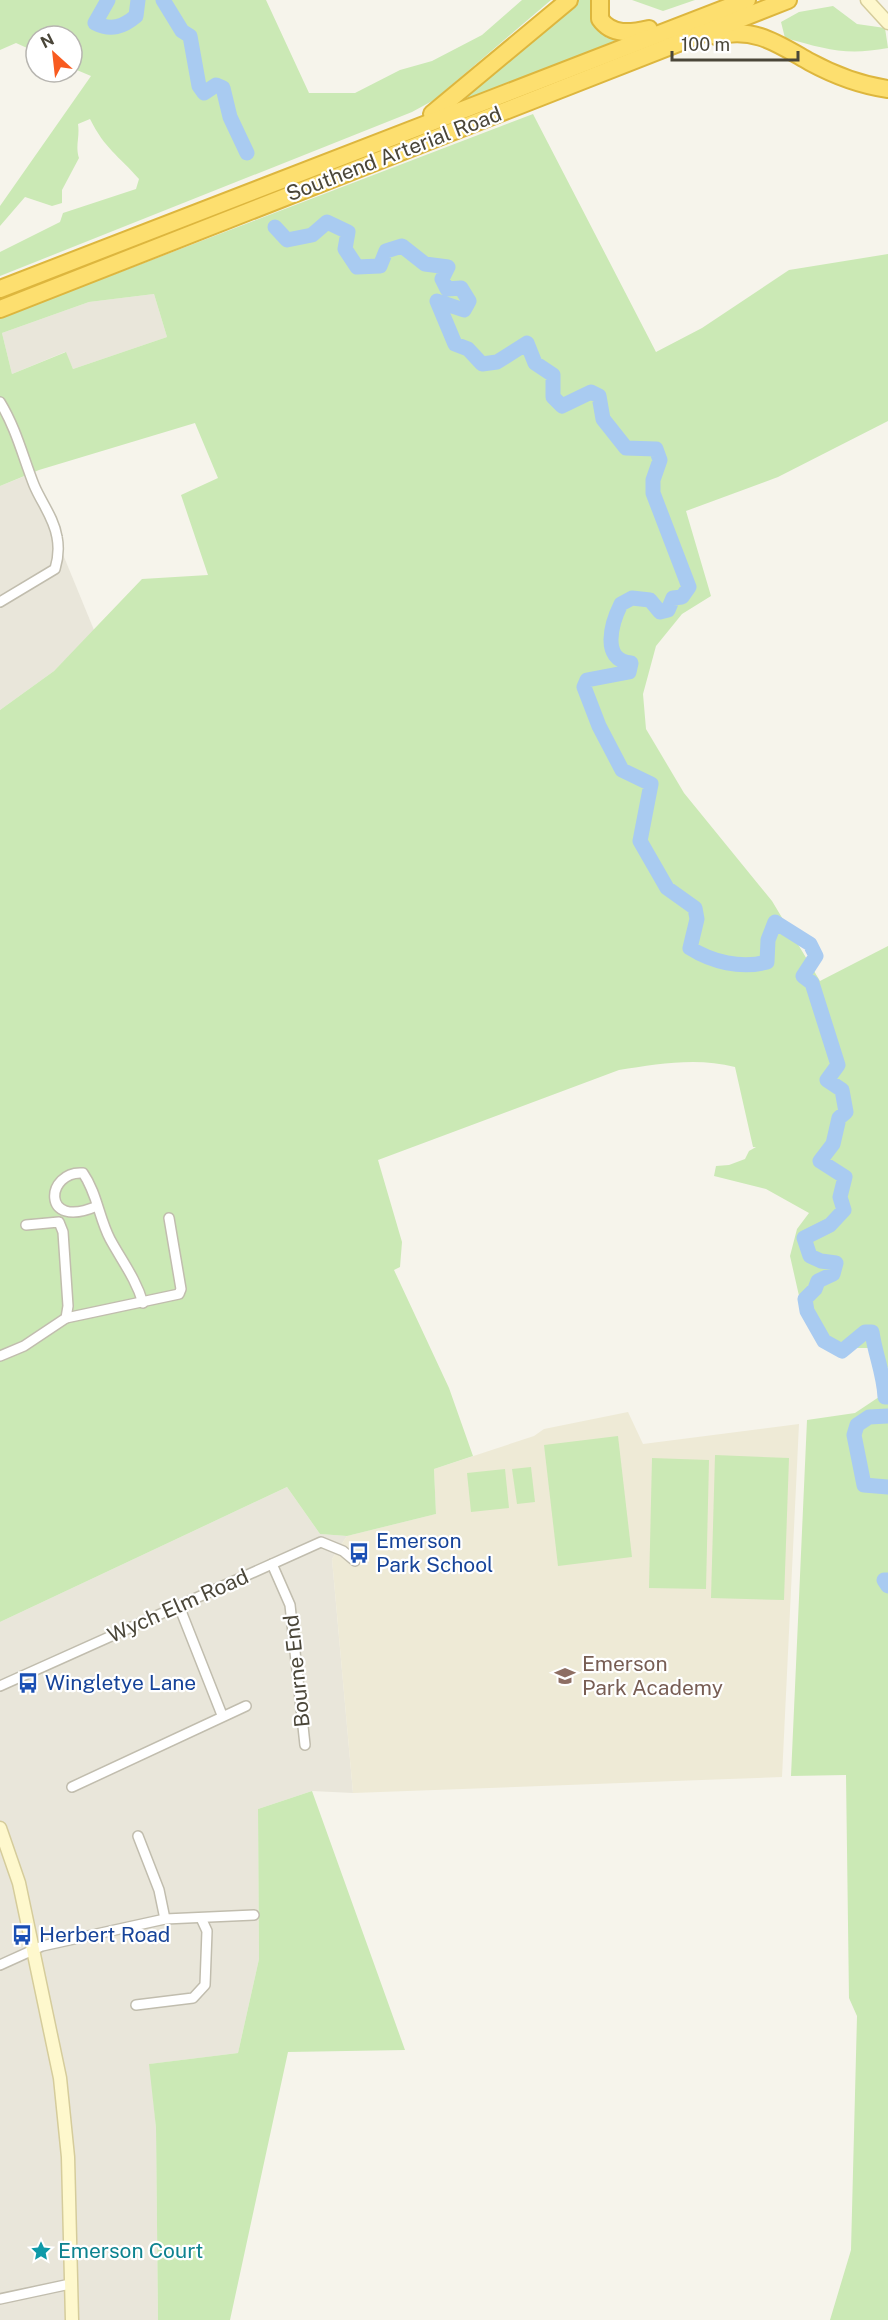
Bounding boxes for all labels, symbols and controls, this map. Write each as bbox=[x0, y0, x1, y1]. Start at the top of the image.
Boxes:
north arrow bbox=[24, 24, 84, 84]
scale bar bbox=[672, 24, 798, 62]
text: N bbox=[38, 30, 57, 52]
text: 100 m bbox=[681, 34, 730, 55]
street label: Southend Arterial Road bbox=[283, 101, 505, 206]
place label: Emerson Park School bbox=[376, 1528, 493, 1577]
bus stop icon: Emerson Park School bbox=[347, 1541, 371, 1565]
street label: Wych Elm Road bbox=[103, 1563, 252, 1648]
street label: Bourne End bbox=[278, 1614, 315, 1729]
place label: Emerson Park Academy bbox=[582, 1651, 723, 1700]
school or university icon: Emerson Park Academy bbox=[553, 1664, 577, 1688]
place label: Wingletye Lane bbox=[45, 1670, 196, 1695]
bus stop icon: Wingletye Lane bbox=[16, 1671, 40, 1695]
place label: Herbert Road bbox=[39, 1922, 170, 1947]
bus stop icon: Herbert Road bbox=[10, 1923, 34, 1947]
place label: Emerson Court bbox=[58, 2238, 203, 2263]
place icon: Emerson Court bbox=[29, 2239, 53, 2263]

